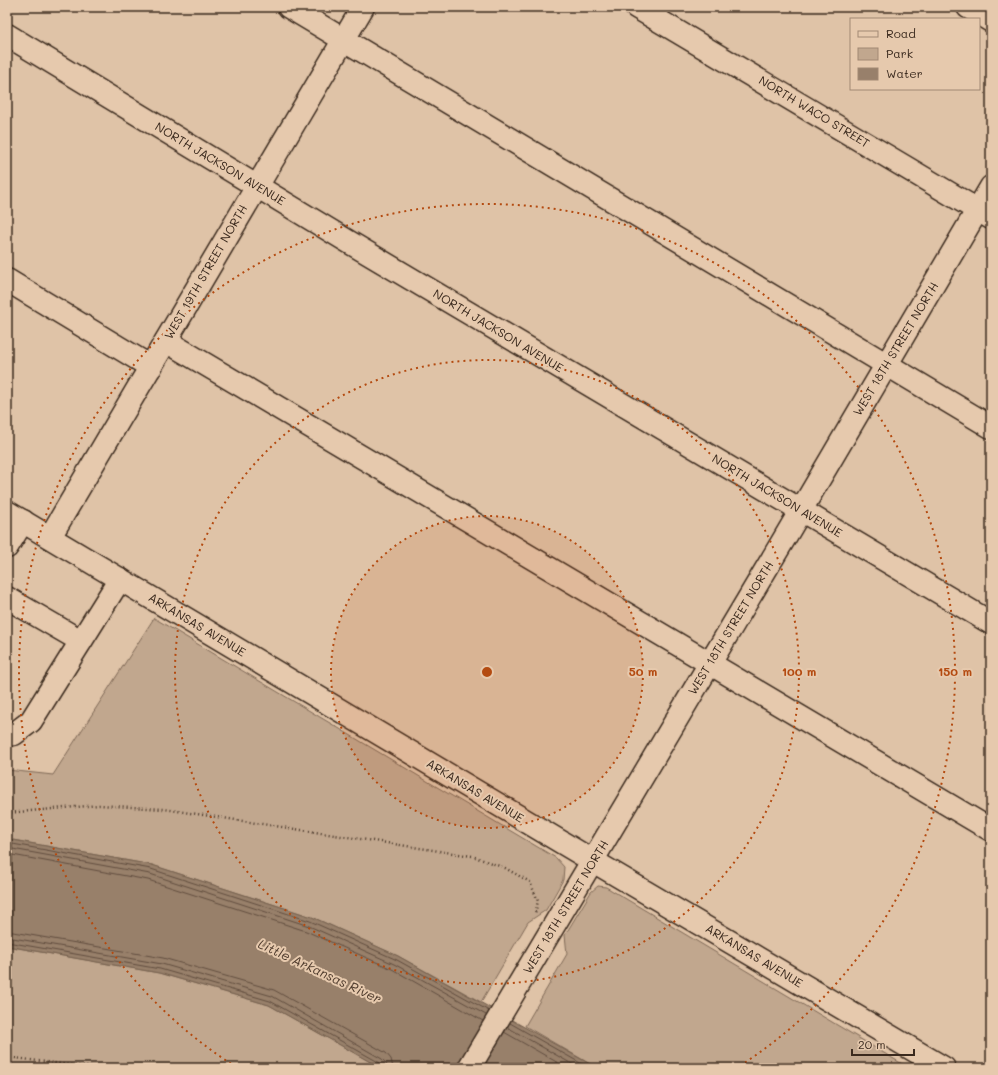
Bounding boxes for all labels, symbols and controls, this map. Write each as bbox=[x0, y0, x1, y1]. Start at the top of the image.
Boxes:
legend bbox=[850, 18, 980, 90]
text: Road bbox=[886, 25, 916, 41]
text: Park bbox=[886, 45, 913, 61]
text: Water bbox=[886, 65, 923, 81]
street label: NORTH WACO STREET bbox=[756, 72, 873, 151]
street label: NORTH JACKSON AVENUE bbox=[153, 118, 289, 208]
street label: WEST 19TH STREET NORTH bbox=[160, 201, 250, 342]
street label: WEST 18TH STREET NORTH bbox=[849, 279, 941, 418]
street label: NORTH JACKSON AVENUE bbox=[431, 285, 567, 375]
street label: NORTH JACKSON AVENUE bbox=[710, 450, 846, 540]
street label: WEST 18TH STREET NORTH bbox=[684, 558, 776, 697]
street label: ARKANSAS AVENUE bbox=[146, 589, 249, 660]
text: 50 m bbox=[629, 663, 657, 679]
text: 100 m bbox=[782, 663, 816, 679]
text: 150 m bbox=[938, 663, 972, 679]
centre of rings bbox=[480, 665, 494, 679]
street label: ARKANSAS AVENUE bbox=[424, 755, 527, 826]
street label: WEST 18TH STREET NORTH bbox=[519, 837, 611, 976]
street label: ARKANSAS AVENUE bbox=[703, 920, 806, 991]
water label: Little Arkansas River bbox=[256, 935, 385, 1007]
scale bar bbox=[852, 1031, 914, 1057]
text: 20 m bbox=[858, 1036, 886, 1052]

